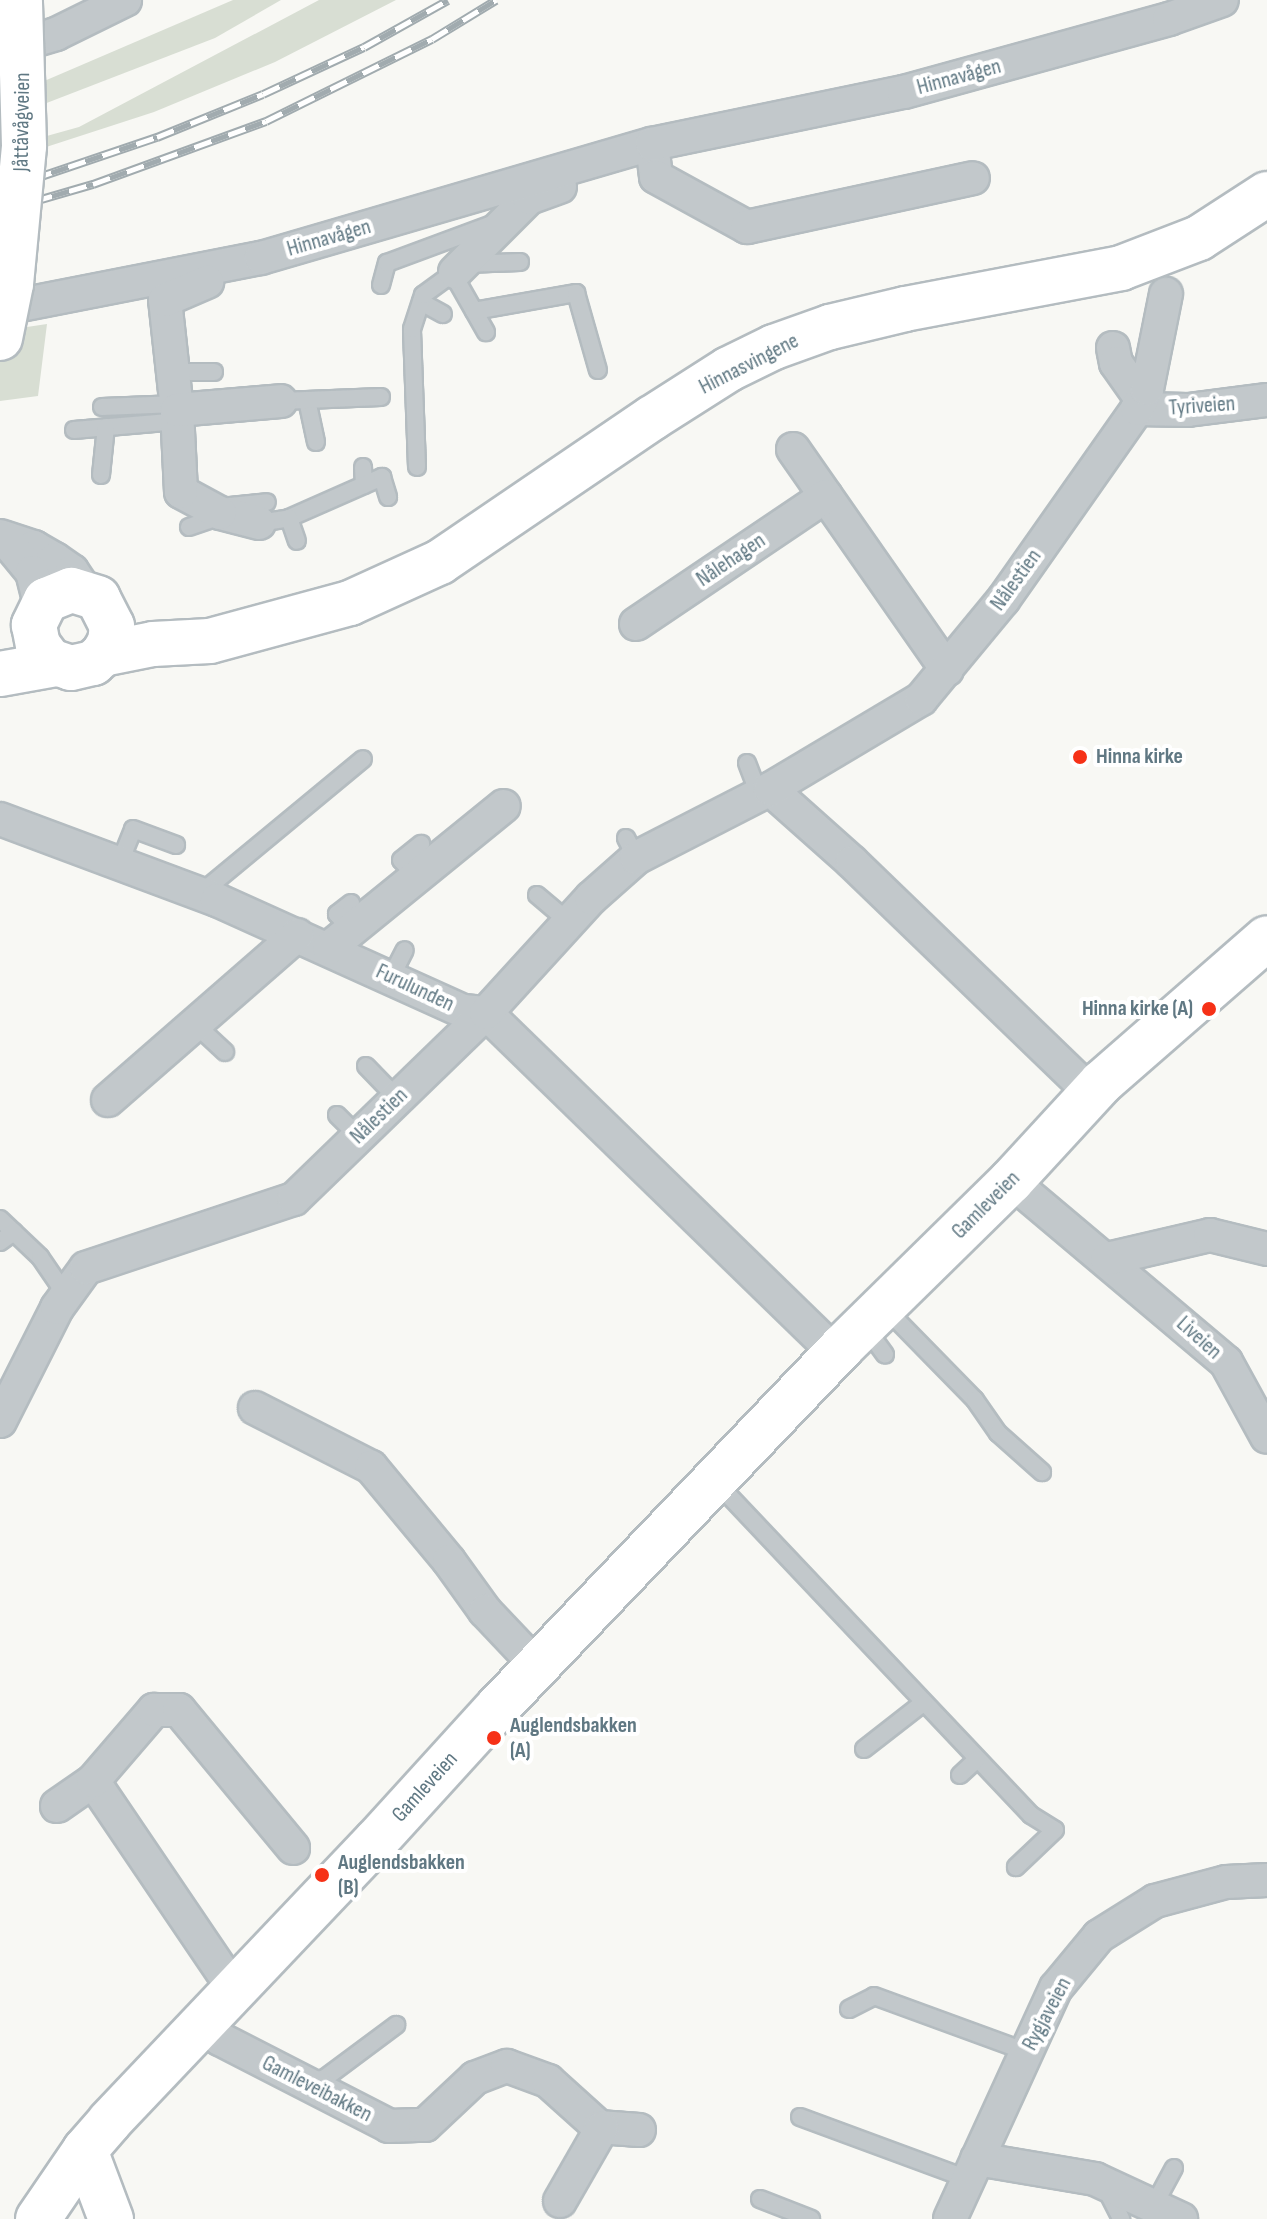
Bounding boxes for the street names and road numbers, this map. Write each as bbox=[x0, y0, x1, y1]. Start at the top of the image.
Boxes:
street label: Hinnavågen bbox=[914, 53, 1004, 101]
street label: Jåttåvågveien bbox=[8, 72, 36, 172]
street label: Hinnavågen bbox=[284, 213, 374, 263]
street label: Hinnasvingene bbox=[695, 328, 803, 400]
street label: Tyriveien bbox=[1168, 391, 1236, 421]
street label: Nålehagen bbox=[692, 527, 770, 593]
street label: Nålestien bbox=[985, 544, 1047, 616]
street label: Furulunden bbox=[372, 958, 458, 1018]
street label: Nålestien bbox=[345, 1082, 413, 1150]
street label: Gamleveien bbox=[946, 1165, 1026, 1245]
street label: Liveien bbox=[1171, 1311, 1227, 1365]
street label: Gamleveien bbox=[386, 1746, 464, 1828]
street label: Rygjaveien bbox=[1017, 1973, 1077, 2055]
street label: Gamleveibakken bbox=[258, 2050, 376, 2128]

